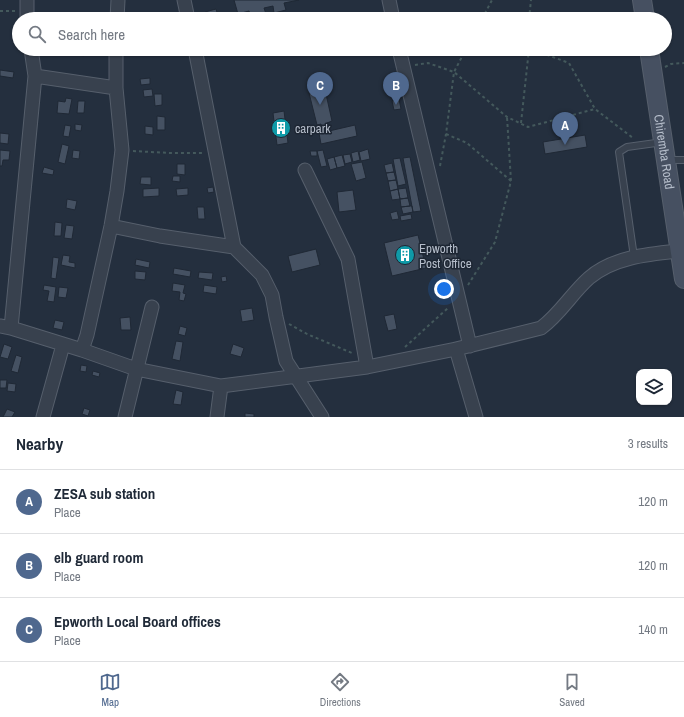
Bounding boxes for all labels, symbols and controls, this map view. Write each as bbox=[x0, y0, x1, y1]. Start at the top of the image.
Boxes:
search box bbox=[12, 12, 672, 56]
icon: search bbox=[26, 23, 48, 45]
text: Search here bbox=[58, 24, 125, 45]
pin: C bbox=[307, 72, 333, 105]
pin: B bbox=[383, 72, 409, 105]
pin: A bbox=[552, 112, 578, 145]
street label: Chiremba Road bbox=[650, 113, 678, 190]
building icon: carpark bbox=[270, 117, 292, 139]
place label: carpark bbox=[295, 120, 331, 137]
place label: Epworth Post Office bbox=[419, 240, 472, 272]
building icon: Epworth Post Office bbox=[394, 244, 416, 266]
your location bbox=[434, 279, 454, 299]
map controls bbox=[636, 369, 672, 405]
button: layers bbox=[636, 369, 672, 405]
text: Nearby bbox=[16, 432, 63, 455]
text: 3 results bbox=[628, 435, 668, 452]
text: ZESA sub station bbox=[54, 483, 155, 504]
text: A bbox=[25, 493, 33, 510]
text: 120 m bbox=[638, 493, 668, 510]
text: Place bbox=[54, 504, 81, 521]
text: elb guard room bbox=[54, 547, 144, 568]
text: B bbox=[25, 557, 33, 574]
text: 120 m bbox=[638, 557, 668, 574]
text: Place bbox=[54, 568, 81, 585]
text: Epworth Local Board offices bbox=[54, 611, 221, 632]
text: C bbox=[25, 621, 33, 638]
text: 140 m bbox=[638, 621, 668, 638]
text: Place bbox=[54, 632, 81, 649]
tab: Map bbox=[99, 671, 121, 709]
tab: Directions bbox=[320, 671, 361, 709]
tab: Saved bbox=[559, 671, 585, 709]

